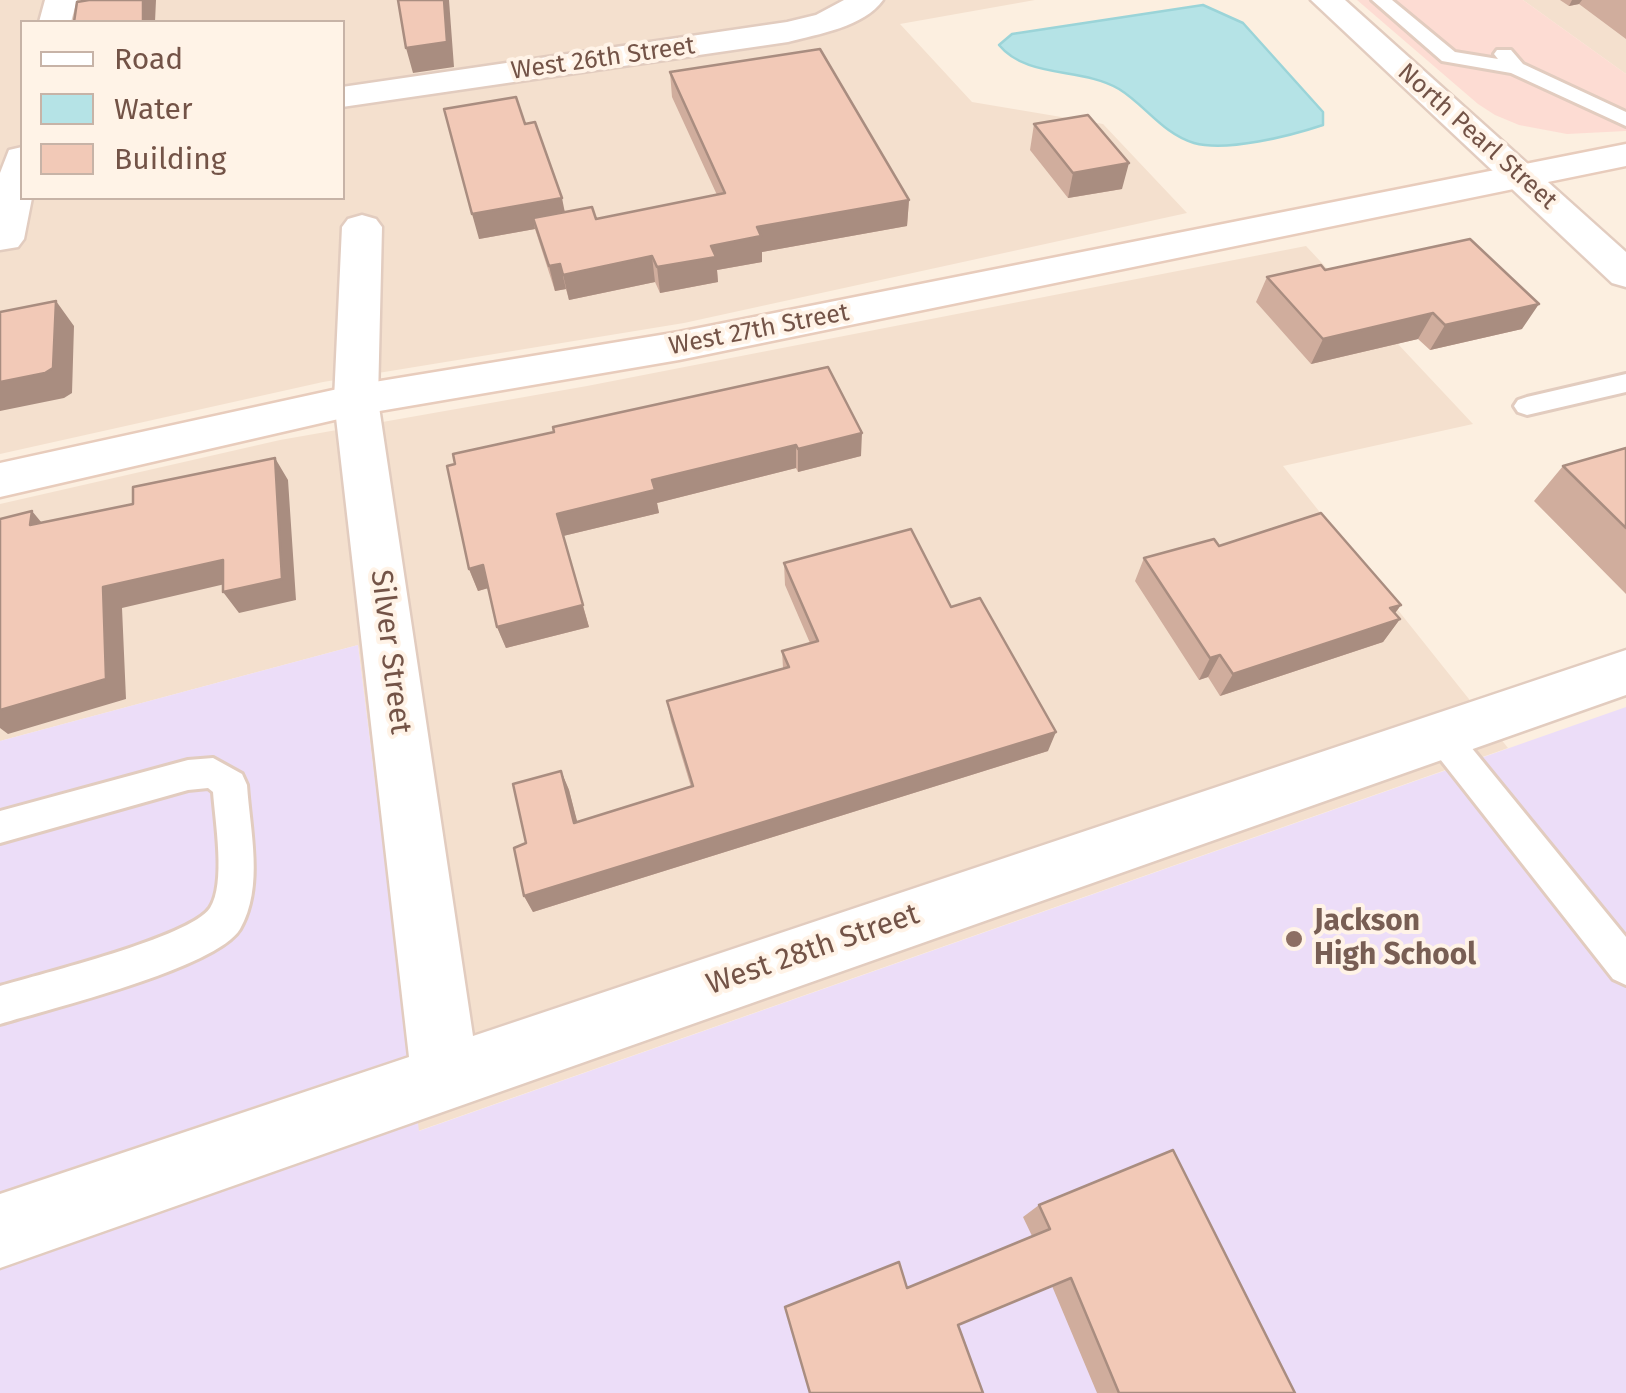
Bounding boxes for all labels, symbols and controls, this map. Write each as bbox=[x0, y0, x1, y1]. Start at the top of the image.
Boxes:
legend bbox=[20, 20, 345, 200]
street label: West 26th Street bbox=[509, 31, 697, 87]
text: Road bbox=[114, 41, 183, 77]
street label: North Pearl Street bbox=[1391, 58, 1563, 216]
text: Water bbox=[114, 91, 193, 127]
text: Building bbox=[114, 141, 226, 177]
street label: West 27th Street bbox=[666, 298, 852, 362]
street label: Silver Street bbox=[362, 568, 418, 736]
street label: West 28th Street bbox=[702, 897, 924, 1003]
place label: Jackson High School bbox=[1314, 904, 1476, 974]
marker: Jackson High School bbox=[1283, 928, 1305, 950]

